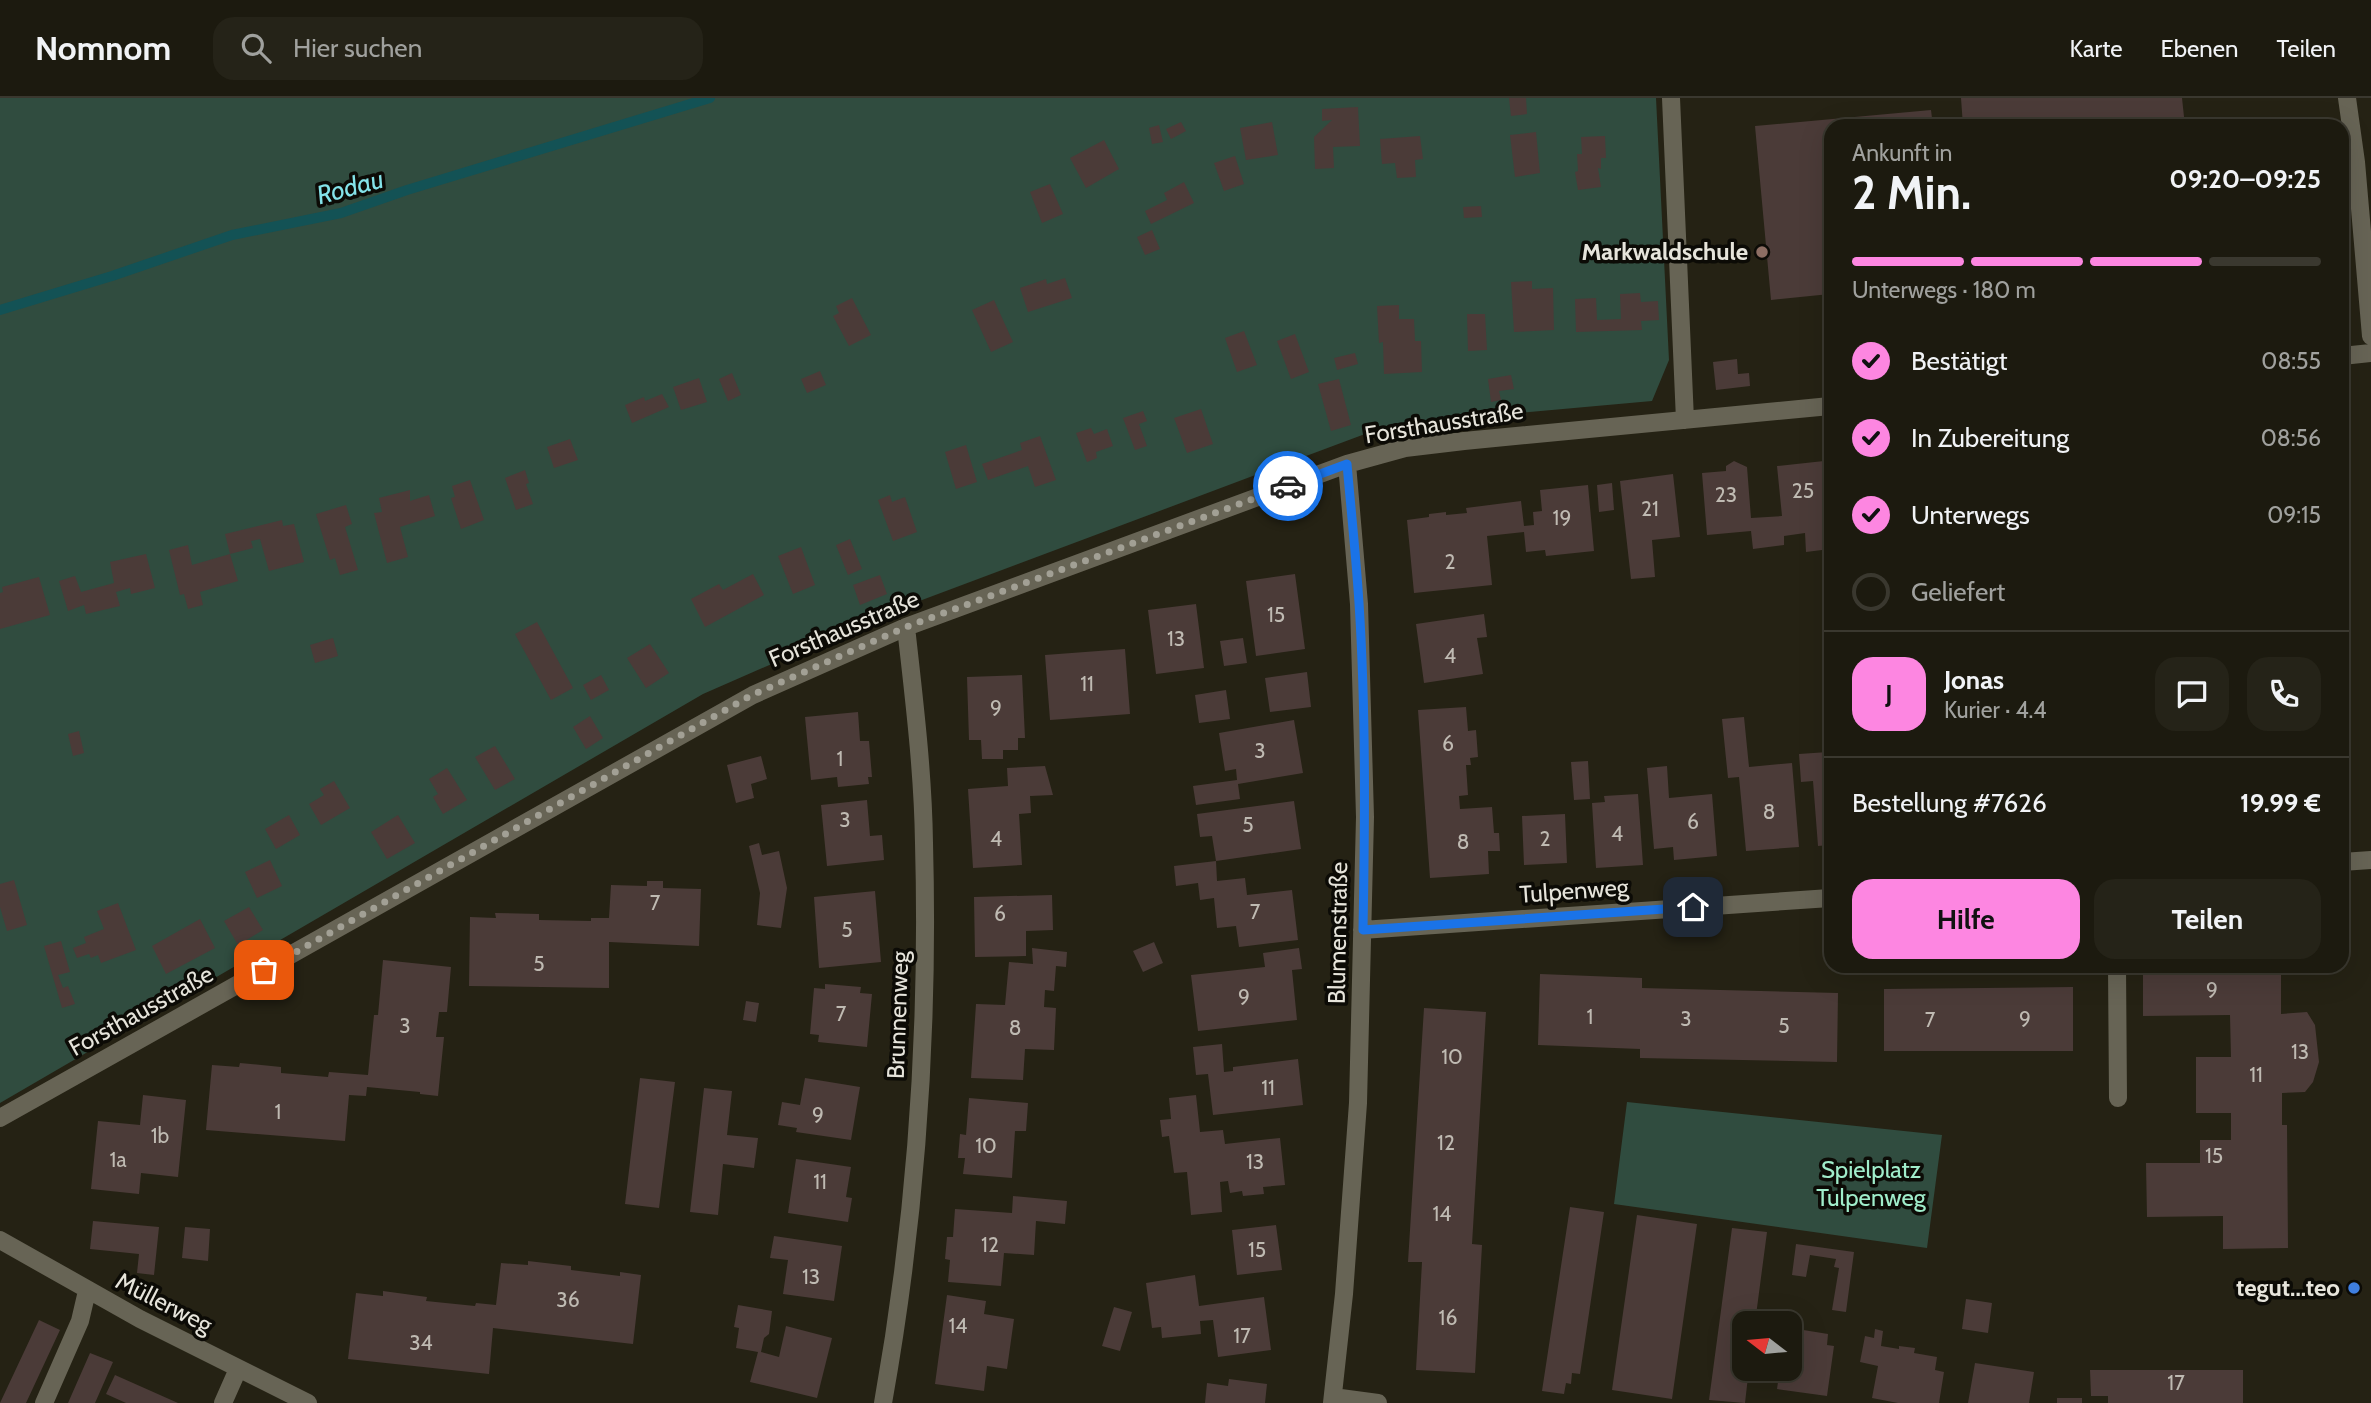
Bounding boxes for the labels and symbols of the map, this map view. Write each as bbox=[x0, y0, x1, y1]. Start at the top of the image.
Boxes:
water label: Rodau bbox=[313, 163, 387, 211]
place label: Markwaldschule bbox=[1581, 237, 1748, 266]
marker: Markwaldschule bbox=[1754, 244, 1770, 260]
street label: Forsthausstraße bbox=[1362, 396, 1525, 449]
courier bbox=[1253, 451, 1323, 521]
house number: 25 bbox=[1792, 478, 1814, 503]
house number: 23 bbox=[1715, 482, 1737, 507]
house number: 21 bbox=[1641, 496, 1659, 521]
house number: 19 bbox=[1553, 505, 1571, 530]
house number: 2 bbox=[1444, 549, 1456, 574]
street label: Forsthausstraße bbox=[764, 584, 923, 673]
house number: 15 bbox=[1267, 602, 1285, 627]
house number: 13 bbox=[1167, 626, 1185, 651]
house number: 4 bbox=[1444, 643, 1456, 668]
house number: 11 bbox=[1080, 671, 1094, 696]
house number: 9 bbox=[990, 695, 1002, 720]
house number: 6 bbox=[1442, 731, 1454, 756]
house number: 3 bbox=[1254, 738, 1266, 763]
house number: 1 bbox=[837, 746, 843, 771]
house number: 8 bbox=[1763, 799, 1775, 824]
house number: 3 bbox=[839, 807, 851, 832]
house number: 6 bbox=[1687, 809, 1699, 834]
house number: 5 bbox=[1242, 812, 1254, 837]
house number: 4 bbox=[1611, 821, 1623, 846]
house number: 4 bbox=[990, 826, 1002, 851]
house number: 2 bbox=[1539, 826, 1551, 851]
house number: 8 bbox=[1457, 829, 1469, 854]
street label: Blumenstraße bbox=[1322, 862, 1353, 1004]
street label: Tulpenweg bbox=[1518, 872, 1631, 909]
pin bbox=[1663, 877, 1723, 937]
house number: 7 bbox=[650, 890, 661, 915]
house number: 7 bbox=[1250, 899, 1261, 924]
house number: 6 bbox=[994, 901, 1006, 926]
house number: 5 bbox=[841, 917, 853, 942]
pin bbox=[234, 940, 294, 1000]
street label: Brunnenweg bbox=[881, 949, 914, 1080]
house number: 5 bbox=[533, 951, 545, 976]
street label: Forsthausstraße bbox=[64, 959, 218, 1062]
house number: 9 bbox=[2206, 977, 2218, 1002]
house number: 9 bbox=[1238, 984, 1250, 1009]
house number: 7 bbox=[836, 1001, 847, 1026]
house number: 1 bbox=[1587, 1004, 1593, 1029]
house number: 3 bbox=[1680, 1006, 1692, 1031]
house number: 9 bbox=[2019, 1006, 2031, 1031]
house number: 7 bbox=[1925, 1007, 1936, 1032]
house number: 3 bbox=[399, 1013, 411, 1038]
house number: 5 bbox=[1778, 1013, 1790, 1038]
house number: 8 bbox=[1009, 1015, 1021, 1040]
house number: 13 bbox=[2291, 1039, 2309, 1064]
house number: 10 bbox=[1441, 1044, 1463, 1069]
house number: 11 bbox=[2249, 1062, 2263, 1087]
house number: 11 bbox=[1261, 1075, 1275, 1100]
house number: 1 bbox=[275, 1099, 281, 1124]
house number: 9 bbox=[812, 1102, 824, 1127]
house number: 1b bbox=[151, 1123, 169, 1148]
house number: 12 bbox=[1437, 1130, 1455, 1155]
house number: 10 bbox=[975, 1133, 997, 1158]
house number: 15 bbox=[2205, 1143, 2223, 1168]
house number: 1a bbox=[110, 1147, 126, 1172]
house number: 13 bbox=[1246, 1149, 1264, 1174]
park label: Spielplatz Tulpenweg bbox=[1816, 1155, 1927, 1212]
house number: 11 bbox=[813, 1169, 827, 1194]
house number: 14 bbox=[1433, 1201, 1451, 1226]
house number: 12 bbox=[981, 1232, 999, 1257]
house number: 15 bbox=[1248, 1237, 1266, 1262]
house number: 13 bbox=[802, 1264, 820, 1289]
street label: Müllerweg bbox=[111, 1266, 218, 1340]
place label: tegut...teo bbox=[2236, 1273, 2340, 1302]
marker: tegut...teo bbox=[2346, 1280, 2362, 1296]
house number: 36 bbox=[556, 1287, 580, 1312]
house number: 16 bbox=[1439, 1305, 1457, 1330]
north arrow bbox=[1732, 1311, 1802, 1381]
house number: 14 bbox=[949, 1313, 967, 1338]
house number: 17 bbox=[1233, 1323, 1251, 1348]
house number: 34 bbox=[409, 1330, 433, 1355]
house number: 17 bbox=[2167, 1370, 2185, 1395]

